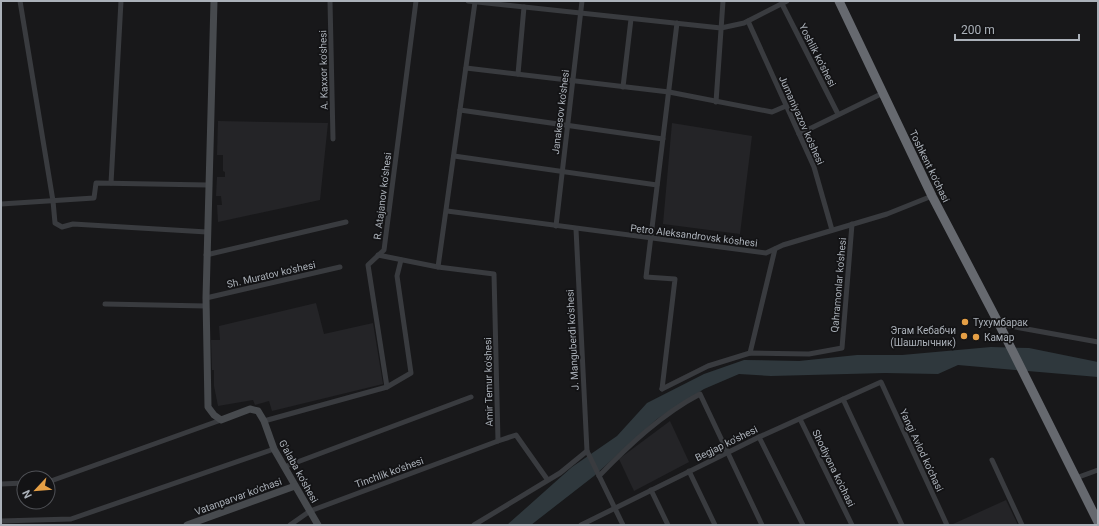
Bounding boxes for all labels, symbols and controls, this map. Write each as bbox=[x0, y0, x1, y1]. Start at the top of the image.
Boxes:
scale bar bbox=[955, 16, 1079, 42]
street label: Yoshlik ko'shesi bbox=[797, 22, 838, 89]
text: 200 m bbox=[961, 23, 995, 37]
street label: A. Kaxxor ko'shesi bbox=[317, 30, 330, 110]
street label: Janakesov ko'shesi bbox=[550, 69, 571, 155]
street label: Jumaniyazov ko'shesi bbox=[777, 74, 826, 166]
street label: Toshkent ko'chasi bbox=[907, 128, 952, 204]
street label: R. Atajanov ko'shesi bbox=[372, 152, 393, 240]
street label: Petro Aleksandrovsk kóshesi bbox=[630, 222, 758, 249]
street label: Qahramonlar ko'shesi bbox=[829, 237, 848, 333]
street label: Sh. Muratov ko'shesi bbox=[226, 259, 316, 290]
street label: J. Manguberdi ko'shesi bbox=[564, 289, 581, 391]
marker: Тухумбарак bbox=[960, 317, 970, 327]
place label: Тухумбарак bbox=[973, 317, 1028, 328]
place label: Эгам Кебабчи (Шашлычник) bbox=[890, 325, 956, 349]
marker: Эгам Кебабчи (Шашлычник) bbox=[959, 331, 969, 341]
marker: Камар bbox=[971, 332, 981, 342]
place label: Камар bbox=[984, 332, 1015, 343]
street label: Amir Temur ko'shesi bbox=[482, 337, 495, 427]
street label: Yangi Avlod ko'chasi bbox=[898, 407, 946, 493]
street label: Begjap ko'shesi bbox=[693, 424, 759, 463]
street label: Shodiyona ko'chasi bbox=[810, 428, 857, 509]
street label: G'alaba ko'shesi bbox=[277, 438, 320, 505]
street label: Tinchlik ko'shesi bbox=[353, 455, 425, 490]
north arrow bbox=[16, 470, 56, 510]
street label: Vatanparvar ko'chasi bbox=[193, 476, 283, 517]
text: N bbox=[20, 488, 35, 501]

